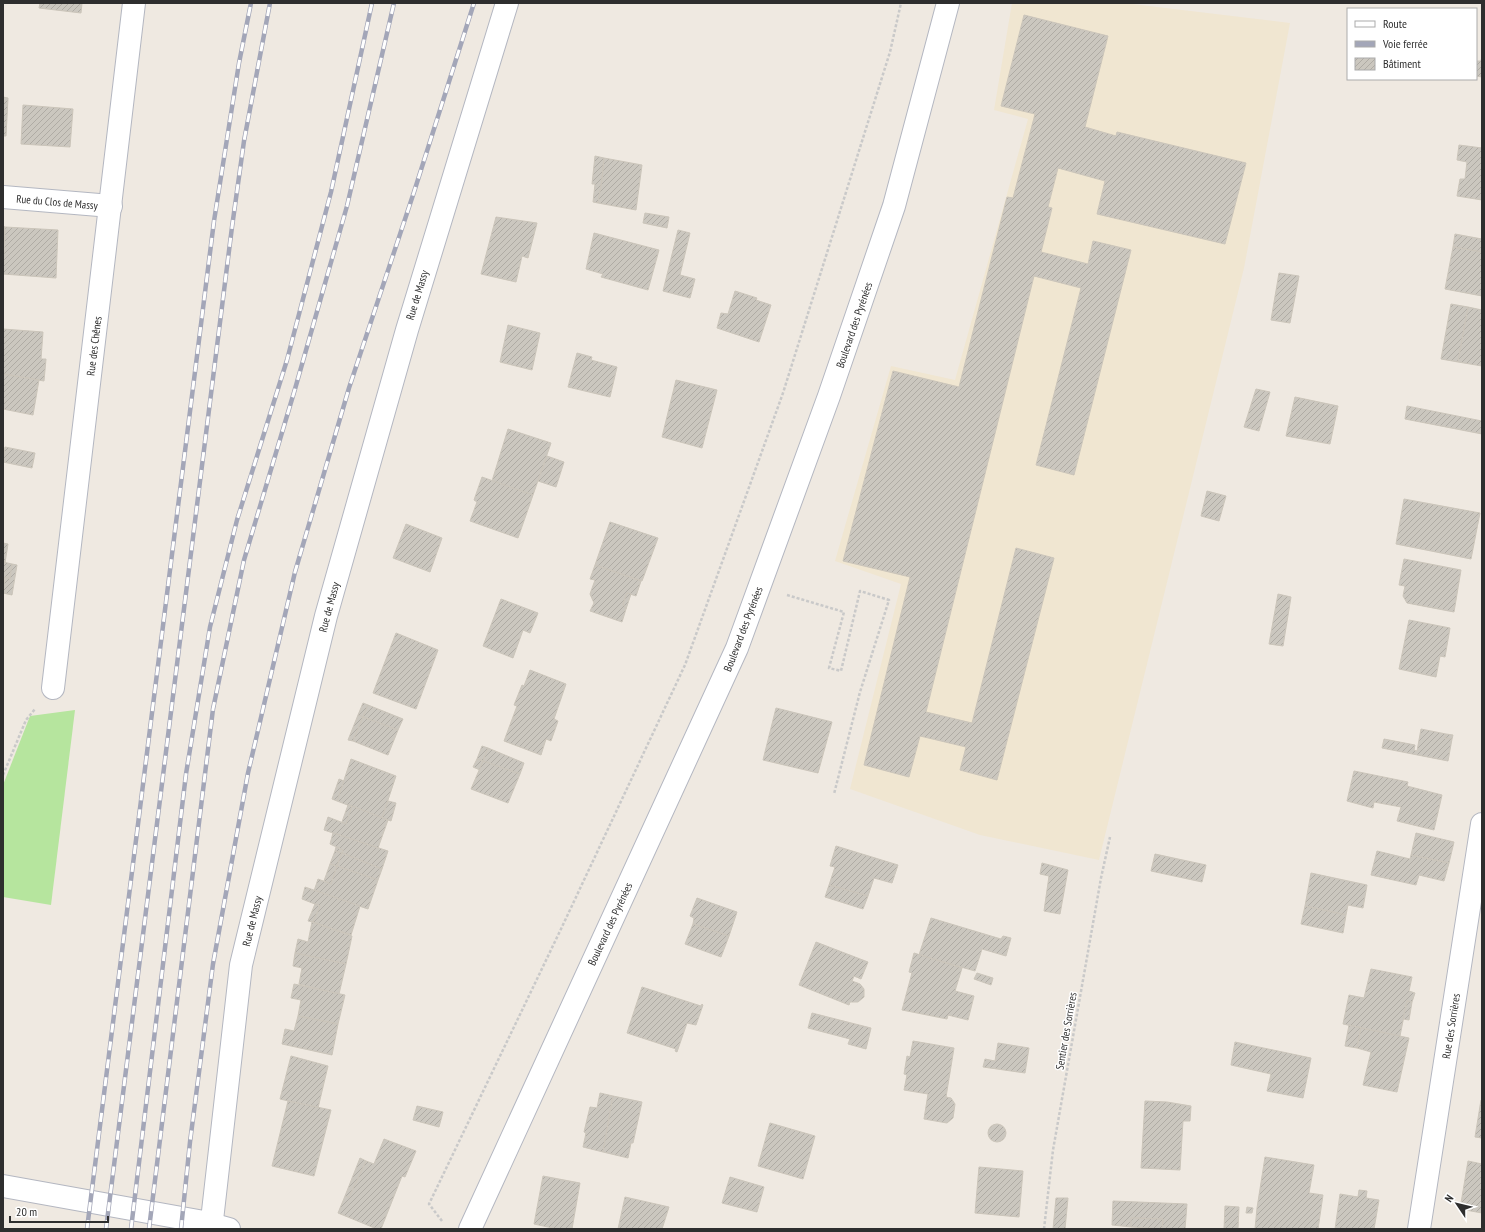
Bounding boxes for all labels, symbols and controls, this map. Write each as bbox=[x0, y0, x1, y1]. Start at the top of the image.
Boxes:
legend bbox=[1347, 8, 1477, 80]
text: Route bbox=[1383, 16, 1407, 31]
text: Voie ferrée bbox=[1382, 36, 1428, 51]
text: Bâtiment bbox=[1383, 56, 1421, 71]
street label: Rue du Clos de Massy bbox=[16, 191, 99, 213]
street label: Rue de Massy bbox=[403, 267, 431, 322]
street label: Boulevard des Pyrénées bbox=[833, 280, 875, 370]
street label: Rue des Chênes bbox=[83, 315, 105, 377]
street label: Rue de Massy bbox=[316, 579, 343, 634]
street label: Boulevard des Pyrénées bbox=[720, 584, 766, 674]
street label: Boulevard des Pyrénées bbox=[585, 880, 635, 968]
street label: Rue de Massy bbox=[239, 893, 265, 948]
street label: Sentier des Sorrières bbox=[1052, 991, 1080, 1071]
street label: Rue des Sorrières bbox=[1439, 992, 1463, 1060]
north arrow bbox=[1437, 1184, 1477, 1224]
text: N bbox=[1441, 1192, 1456, 1205]
scale bar bbox=[10, 1198, 108, 1224]
text: 20 m bbox=[16, 1204, 37, 1219]

